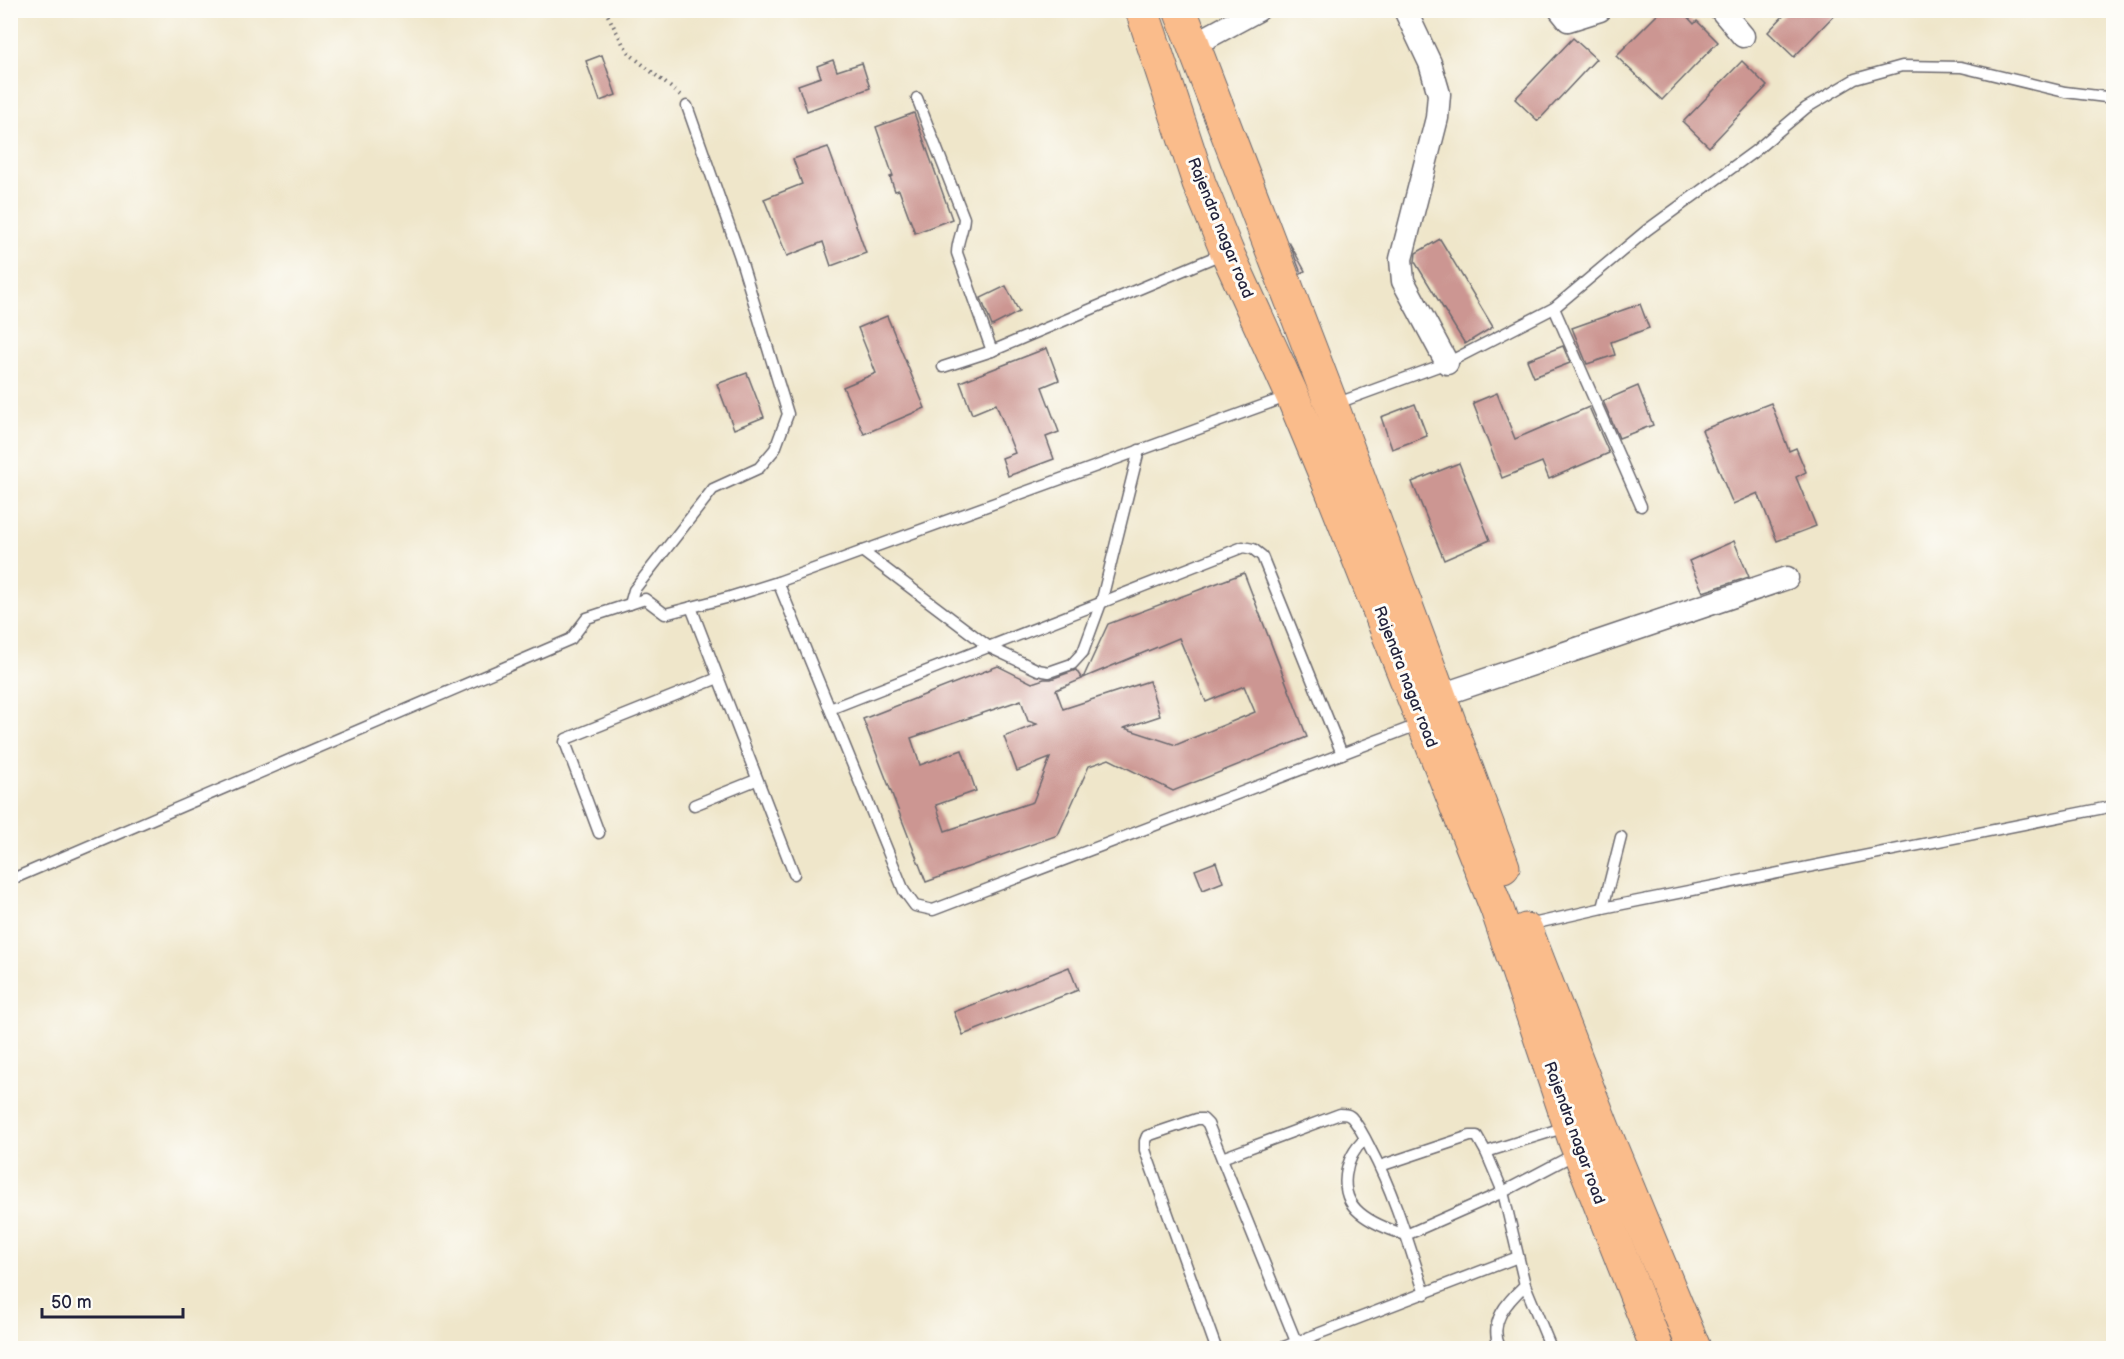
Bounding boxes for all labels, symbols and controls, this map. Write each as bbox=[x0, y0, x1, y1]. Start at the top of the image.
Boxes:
street label: Rajendra nagar road bbox=[1183, 155, 1257, 301]
street label: Rajendra nagar road bbox=[1369, 604, 1441, 750]
street label: Rajendra nagar road bbox=[1539, 1059, 1609, 1207]
scale bar bbox=[42, 1281, 183, 1319]
text: 50 m bbox=[51, 1292, 92, 1313]

